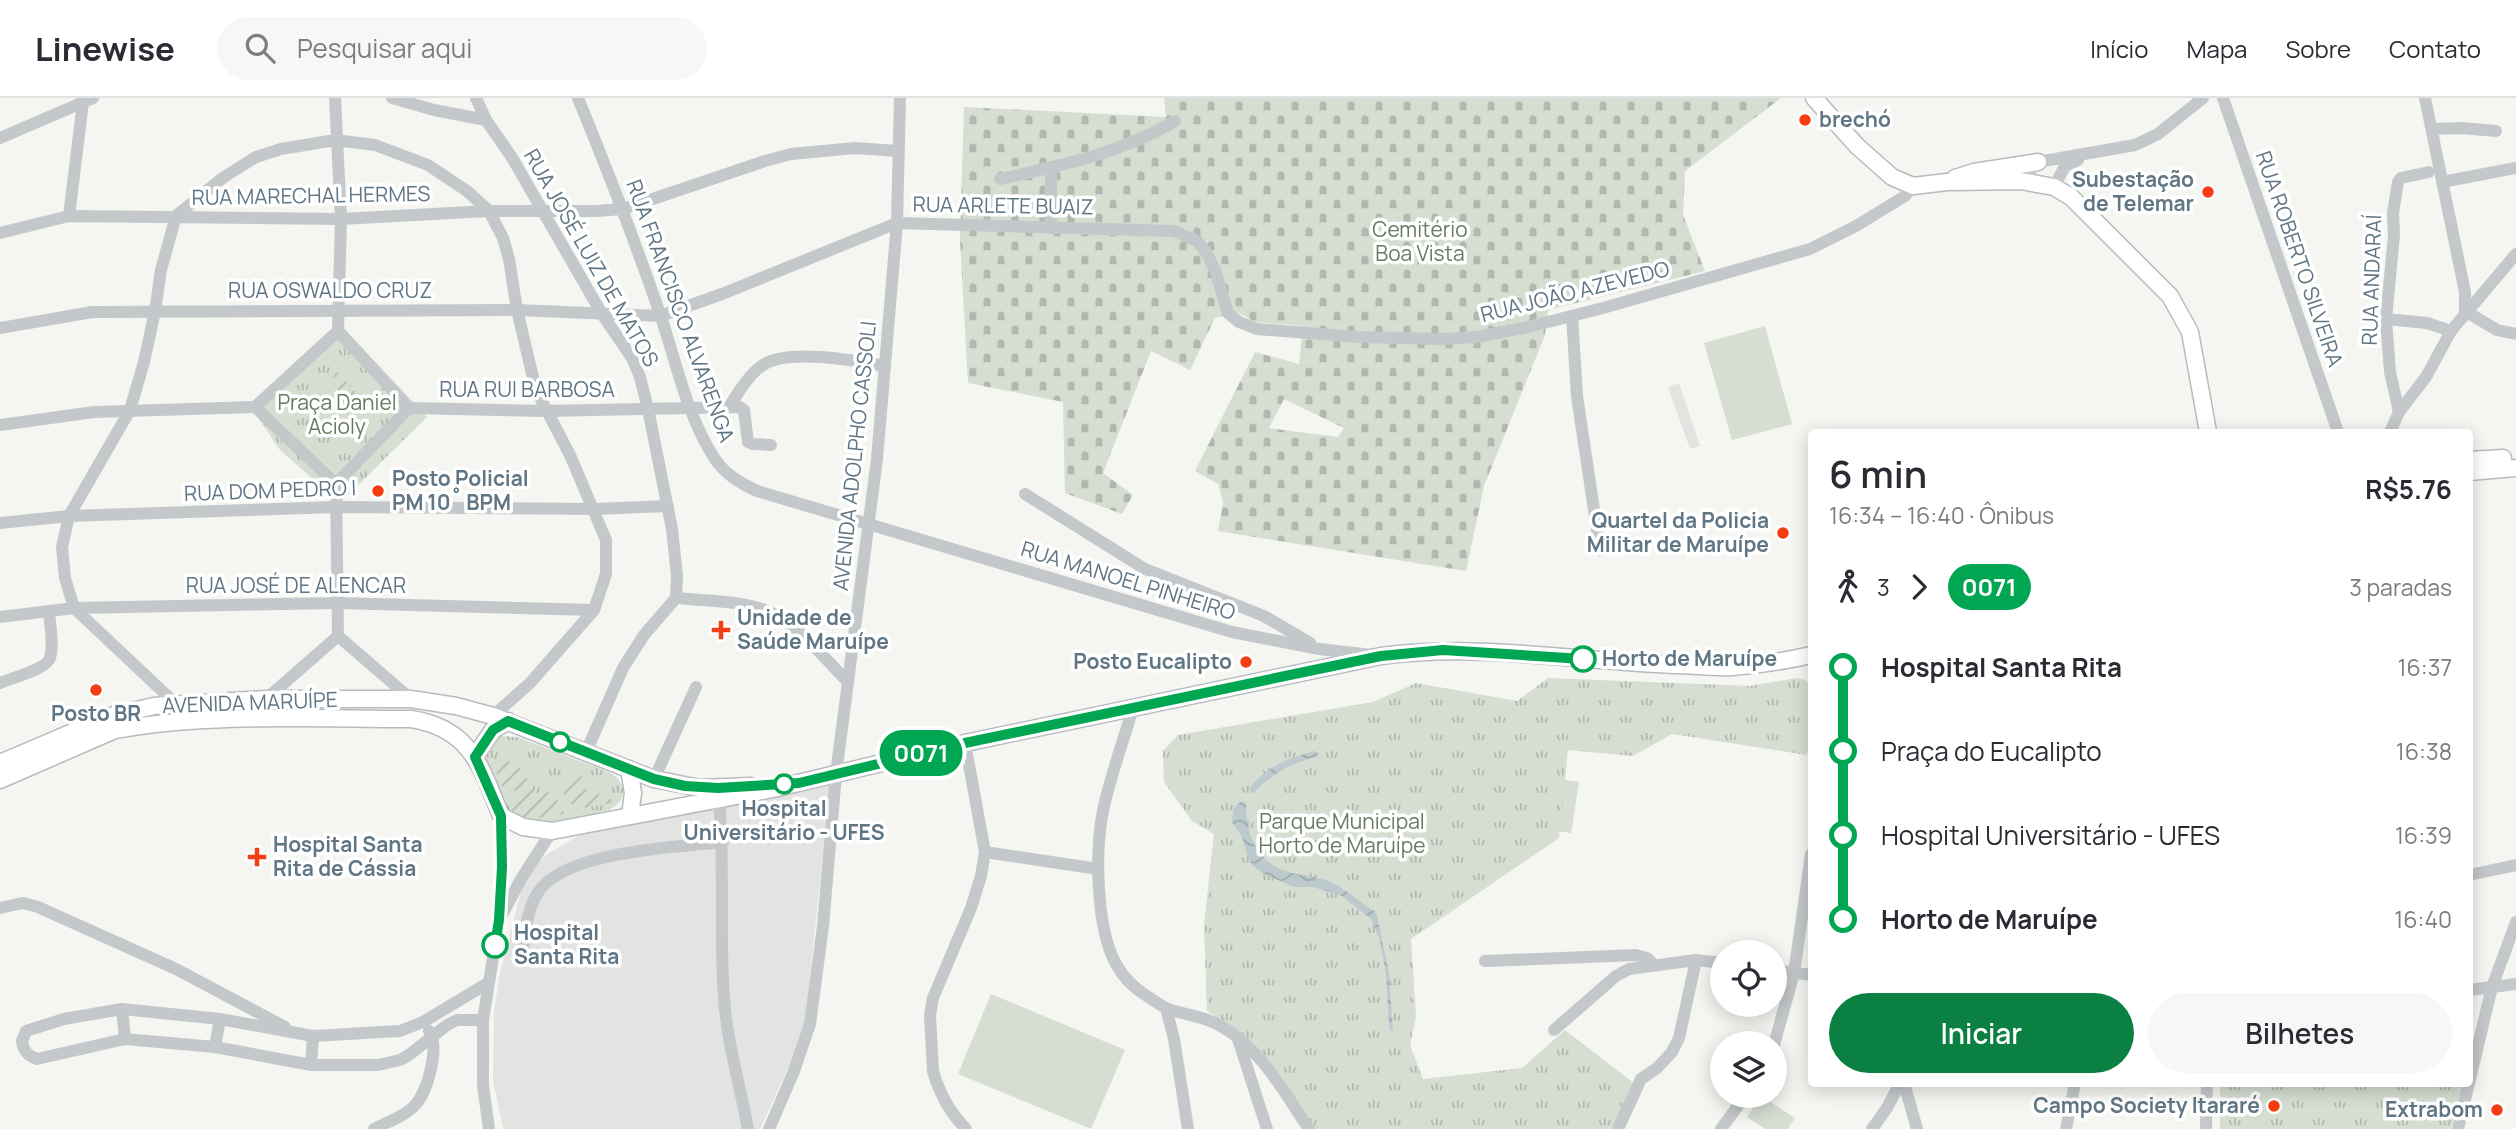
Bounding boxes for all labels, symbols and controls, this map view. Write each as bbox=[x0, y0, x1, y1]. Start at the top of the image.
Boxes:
search box bbox=[217, 17, 707, 80]
text: Linewise bbox=[35, 26, 175, 71]
icon: search bbox=[241, 29, 279, 67]
text: Pesquisar aqui bbox=[297, 30, 472, 66]
text: Início bbox=[2090, 32, 2148, 65]
text: Mapa bbox=[2186, 32, 2247, 65]
text: Sobre bbox=[2285, 32, 2351, 65]
text: Contato bbox=[2389, 32, 2481, 65]
place label: brechó bbox=[1819, 105, 1891, 133]
marker: brechó bbox=[1797, 112, 1813, 128]
street label: RUA JOSÉ LUIZ DE MATOS bbox=[518, 144, 666, 371]
street label: RUA ROBERTO SILVEIRA bbox=[2250, 147, 2350, 370]
place label: Subestação de Telemar bbox=[2072, 165, 2194, 217]
street label: RUA FRANCISCO ALVARENGA bbox=[620, 175, 742, 446]
street label: RUA MARECHAL HERMES bbox=[191, 179, 431, 211]
marker: Subestação de Telemar bbox=[2200, 184, 2216, 200]
street label: RUA ARLETE BUAIZ bbox=[912, 189, 1094, 221]
street label: RUA ANDARAÍ bbox=[2355, 214, 2387, 346]
park label: Cemitério Boa Vista bbox=[1372, 215, 1468, 267]
street label: RUA JOÃO AZEVEDO bbox=[1477, 254, 1672, 328]
street label: RUA OSWALDO CRUZ bbox=[228, 276, 432, 304]
street label: AVENIDA ADOLPHO CASSOLI bbox=[826, 320, 882, 592]
street label: RUA RUI BARBOSA bbox=[439, 375, 615, 403]
park label: Praça Daniel Acioly bbox=[277, 388, 397, 440]
text: 6 min bbox=[1829, 447, 1927, 499]
place label: Posto Policial PM 10˚ BPM bbox=[392, 464, 529, 516]
text: R$5.76 bbox=[2365, 471, 2452, 507]
street label: RUA DOM PEDRO I bbox=[183, 473, 357, 507]
marker: Posto Policial PM 10˚ BPM bbox=[370, 483, 386, 499]
text: 16:34 – 16:40 · Ônibus bbox=[1829, 499, 2054, 531]
place label: Quartel da Policia Militar de Maruípe bbox=[1587, 506, 1769, 558]
marker: Quartel da Policia Militar de Maruípe bbox=[1775, 525, 1791, 541]
street label: RUA MANOEL PINHEIRO bbox=[1018, 534, 1239, 626]
icon: walk bbox=[1829, 568, 1867, 606]
icon: forward bbox=[1900, 568, 1938, 606]
text: 0071 bbox=[1962, 570, 2017, 603]
street label: RUA JOSÉ DE ALENCAR bbox=[186, 571, 406, 599]
text: 3 bbox=[1877, 571, 1890, 603]
text: 3 paradas bbox=[2349, 571, 2452, 603]
place label: Unidade de Saúde Maruípe bbox=[737, 603, 889, 655]
marker: Unidade de Saúde Maruípe bbox=[711, 620, 731, 640]
place label: Horto de Maruípe bbox=[1602, 644, 1777, 672]
marker: Horto de Maruípe bbox=[1570, 646, 1596, 672]
place label: Posto Eucalipto bbox=[1073, 647, 1232, 675]
text: Hospital Santa Rita bbox=[1881, 649, 2122, 685]
text: 16:37 bbox=[2398, 651, 2452, 683]
marker: Posto Eucalipto bbox=[1238, 654, 1254, 670]
marker: Posto BR bbox=[88, 682, 104, 698]
street label: AVENIDA MARUÍPE bbox=[162, 685, 338, 719]
place label: Posto BR bbox=[51, 699, 141, 727]
line badge: 0071 bbox=[872, 730, 970, 776]
unlabelled marker bbox=[550, 732, 570, 752]
text: Praça do Eucalipto bbox=[1881, 733, 2102, 769]
text: 16:38 bbox=[2396, 735, 2452, 767]
text: 0071 bbox=[894, 736, 948, 769]
marker: Hospital Universitário - UFES bbox=[774, 774, 794, 794]
place label: Hospital Universitário - UFES bbox=[684, 794, 884, 846]
park label: Parque Municipal Horto de Maruípe bbox=[1259, 807, 1425, 859]
text: Hospital Universitário - UFES bbox=[1881, 817, 2220, 853]
text: 16:39 bbox=[2395, 819, 2452, 851]
place label: Hospital Santa Rita de Cássia bbox=[273, 830, 423, 882]
marker: Hospital Santa Rita de Cássia bbox=[247, 847, 267, 867]
text: Horto de Maruípe bbox=[1881, 901, 2098, 937]
text: 16:40 bbox=[2394, 903, 2452, 935]
place label: Hospital Santa Rita bbox=[514, 918, 619, 970]
marker: Hospital Santa Rita bbox=[482, 932, 508, 958]
map controls bbox=[1710, 940, 1787, 1108]
button: locate bbox=[1710, 940, 1787, 1017]
button: Iniciar bbox=[1829, 993, 2134, 1073]
button: Bilhetes bbox=[2148, 993, 2452, 1073]
button: layers bbox=[1710, 1031, 1787, 1108]
place label: Campo Society Itararé bbox=[2033, 1091, 2260, 1119]
place label: Extrabom bbox=[2385, 1095, 2483, 1123]
marker: Campo Society Itararé bbox=[2266, 1098, 2282, 1114]
marker: Extrabom bbox=[2489, 1102, 2505, 1118]

